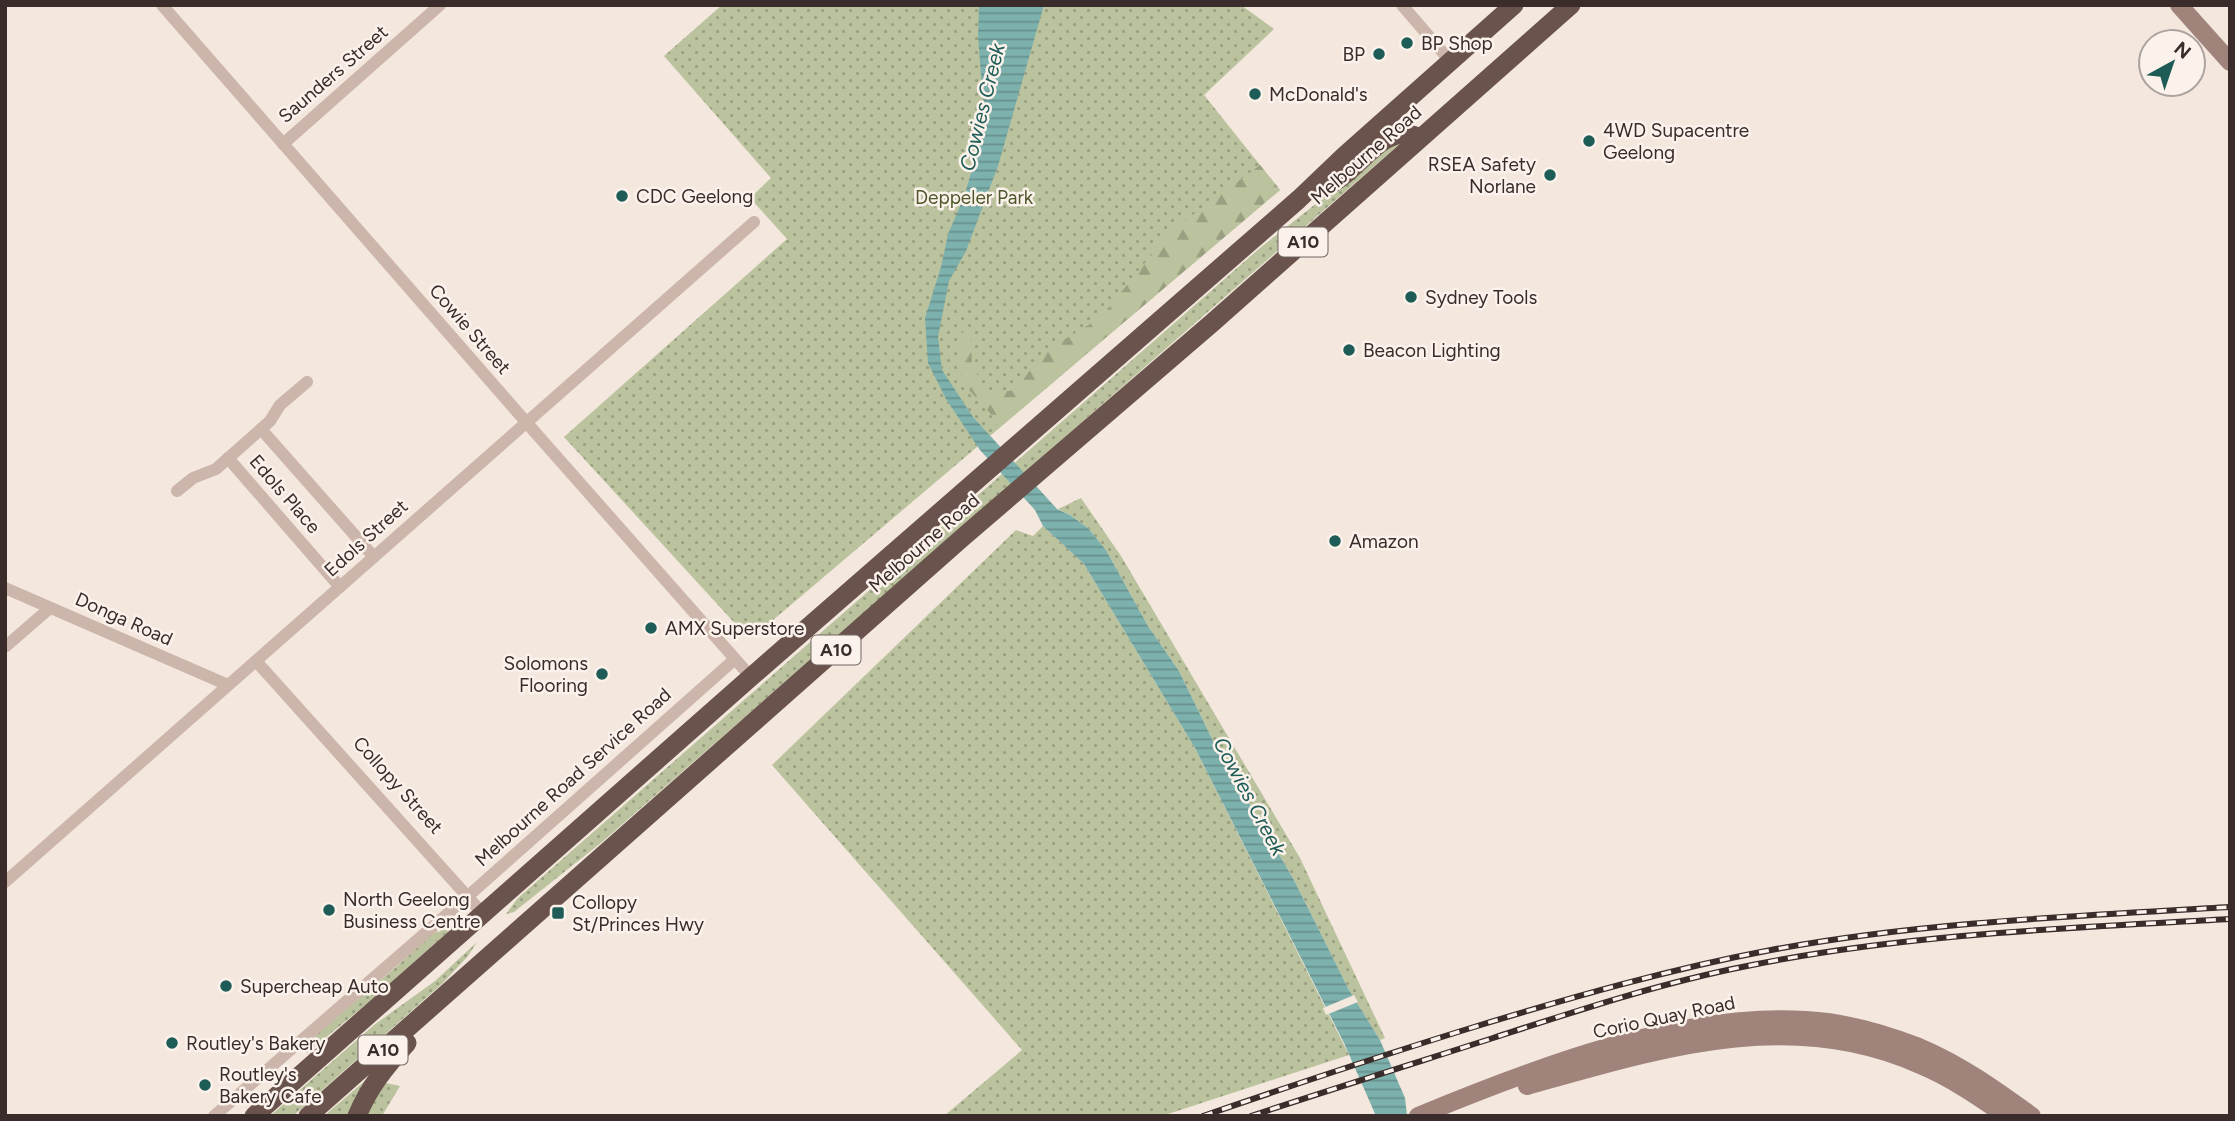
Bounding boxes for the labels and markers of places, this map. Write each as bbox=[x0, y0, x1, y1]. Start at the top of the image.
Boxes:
place label: BP Shop bbox=[1421, 32, 1493, 55]
marker: BP Shop bbox=[1399, 35, 1415, 51]
place label: BP bbox=[1342, 43, 1365, 66]
marker: BP bbox=[1371, 46, 1387, 62]
place label: McDonald's bbox=[1269, 83, 1368, 106]
marker: McDonald's bbox=[1247, 86, 1263, 102]
place label: 4WD Supacentre Geelong bbox=[1603, 119, 1749, 164]
marker: 4WD Supacentre Geelong bbox=[1581, 133, 1597, 149]
place label: RSEA Safety Norlane bbox=[1428, 153, 1536, 198]
marker: RSEA Safety Norlane bbox=[1542, 167, 1558, 183]
place label: CDC Geelong bbox=[636, 185, 753, 208]
marker: CDC Geelong bbox=[614, 188, 630, 204]
place label: Sydney Tools bbox=[1425, 286, 1538, 309]
marker: Sydney Tools bbox=[1403, 289, 1419, 305]
place label: Beacon Lighting bbox=[1363, 339, 1501, 362]
marker: Beacon Lighting bbox=[1341, 342, 1357, 358]
place label: Amazon bbox=[1349, 530, 1419, 553]
marker: Amazon bbox=[1327, 533, 1343, 549]
place label: AMX Superstore bbox=[665, 617, 804, 640]
marker: AMX Superstore bbox=[643, 620, 659, 636]
place label: Solomons Flooring bbox=[503, 652, 588, 697]
marker: Solomons Flooring bbox=[594, 666, 610, 682]
place label: North Geelong Business Centre bbox=[343, 888, 481, 933]
place label: Collopy St/Princes Hwy bbox=[572, 891, 704, 936]
marker: North Geelong Business Centre bbox=[321, 902, 337, 918]
marker: Collopy St/Princes Hwy bbox=[550, 905, 566, 921]
place label: Supercheap Auto bbox=[240, 975, 389, 998]
marker: Supercheap Auto bbox=[218, 978, 234, 994]
place label: Routley's Bakery bbox=[186, 1032, 325, 1055]
marker: Routley's Bakery bbox=[164, 1035, 180, 1051]
place label: Routley's Bakery Cafe bbox=[219, 1063, 322, 1108]
marker: Routley's Bakery Cafe bbox=[197, 1077, 213, 1093]

